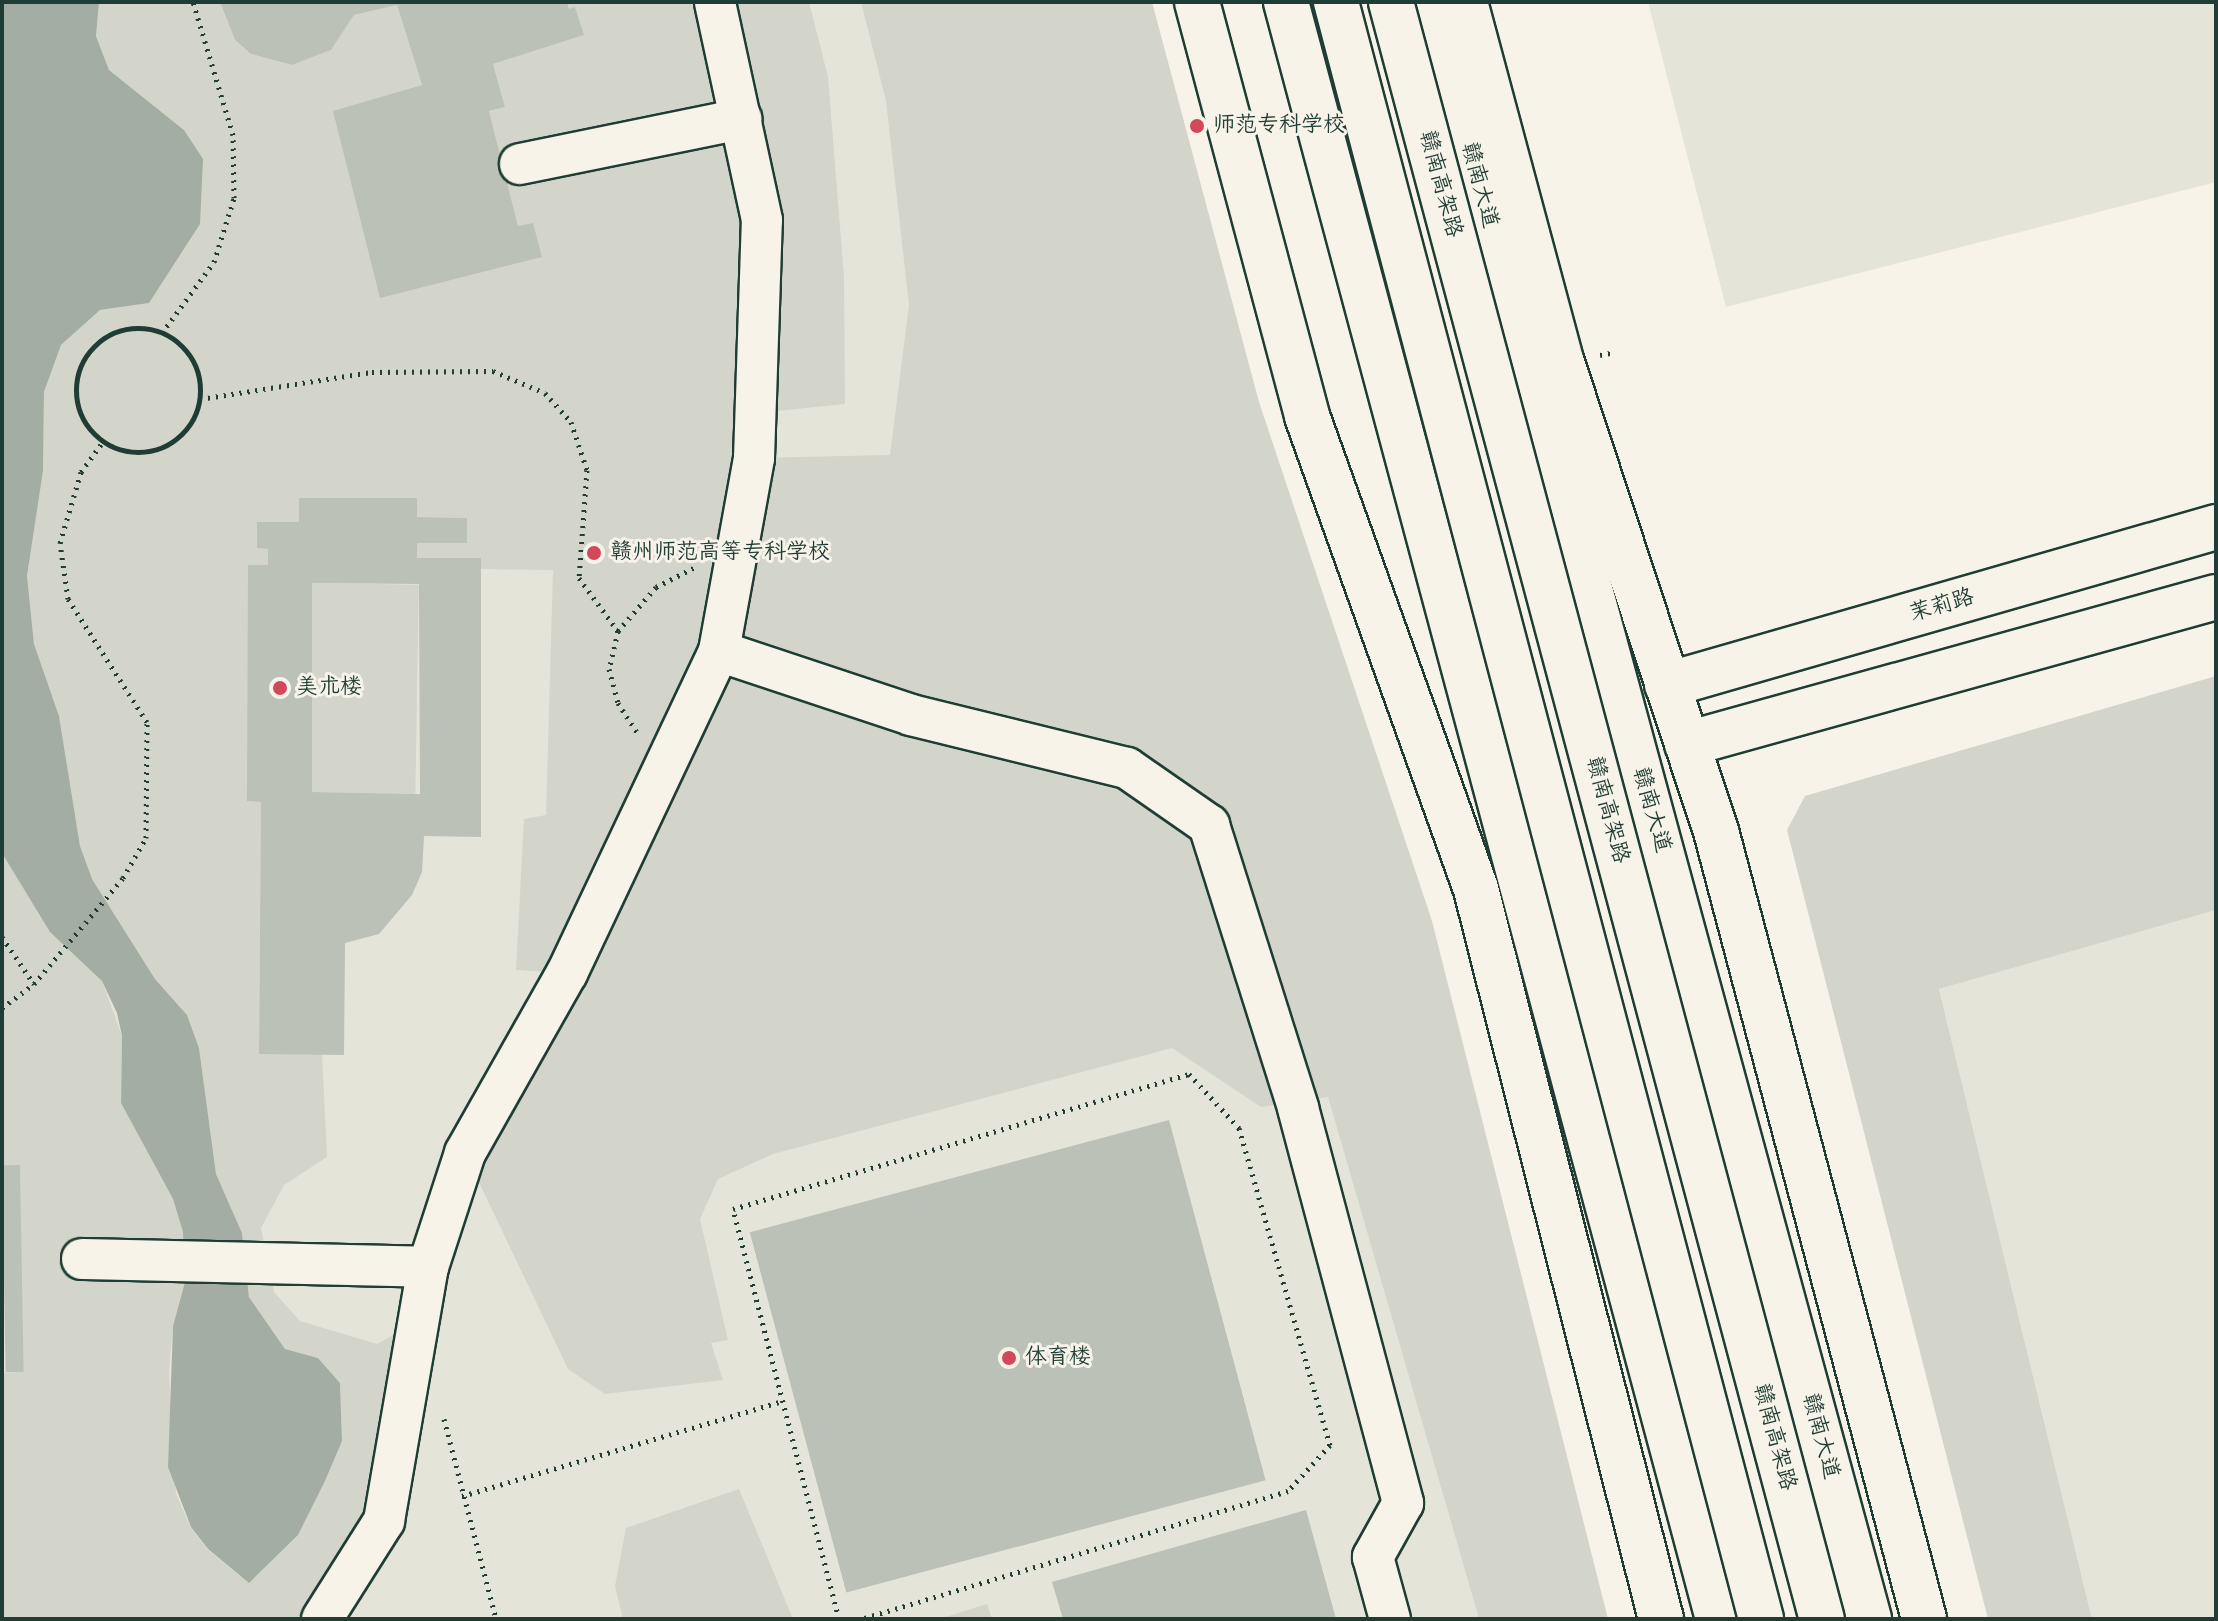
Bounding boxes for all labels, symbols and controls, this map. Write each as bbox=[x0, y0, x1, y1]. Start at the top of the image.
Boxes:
place label: 师范专科学校 bbox=[1213, 113, 1345, 139]
marker: 师范专科学校 bbox=[1188, 117, 1206, 135]
street label: 赣南高架路 bbox=[1413, 127, 1467, 241]
street label: 赣南大道 bbox=[1455, 139, 1503, 231]
place label: 赣州师范高等专科学校 bbox=[610, 540, 830, 566]
marker: 赣州师范高等专科学校 bbox=[585, 544, 603, 562]
street label: 茉莉路 bbox=[1907, 584, 1977, 628]
place label: 美术楼 bbox=[296, 675, 362, 701]
marker: 美术楼 bbox=[271, 679, 289, 697]
street label: 赣南高架路 bbox=[1580, 753, 1634, 867]
street label: 赣南大道 bbox=[1626, 764, 1676, 856]
place label: 体育楼 bbox=[1025, 1345, 1091, 1371]
marker: 体育楼 bbox=[1000, 1349, 1018, 1367]
street label: 赣南高架路 bbox=[1747, 1380, 1801, 1494]
street label: 赣南大道 bbox=[1796, 1390, 1844, 1482]

